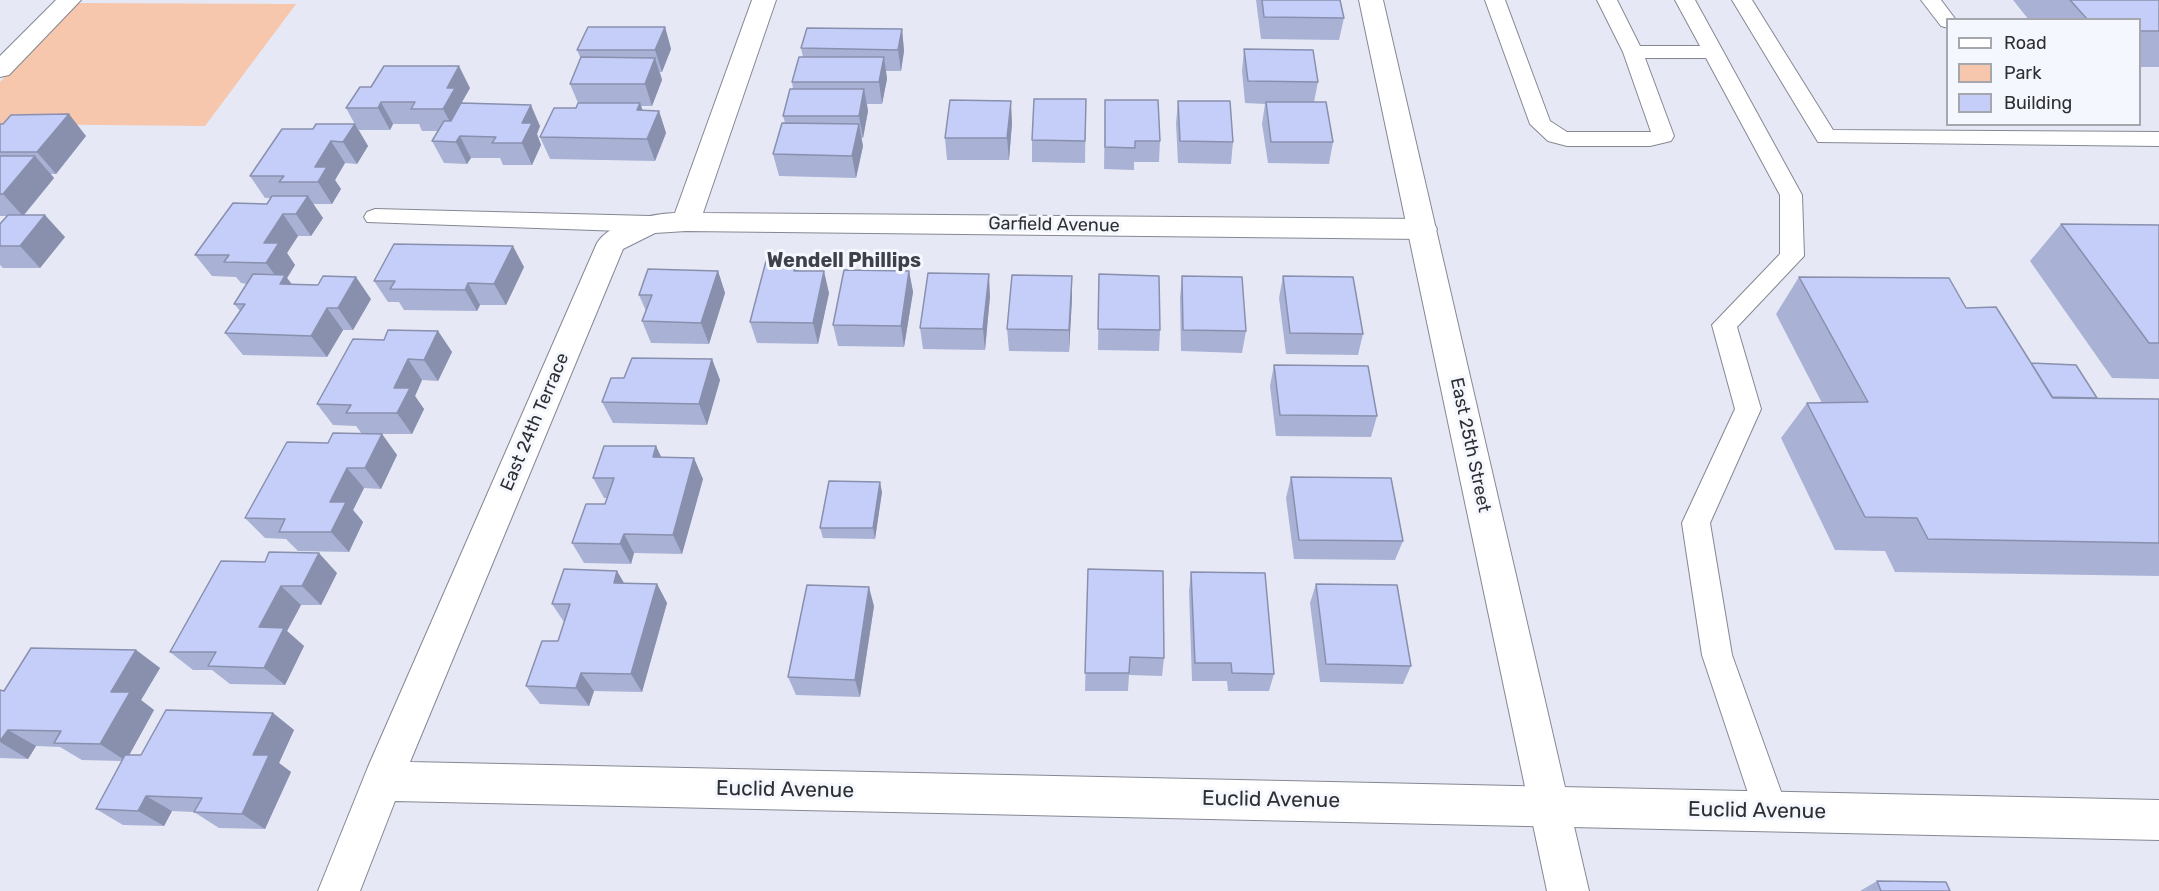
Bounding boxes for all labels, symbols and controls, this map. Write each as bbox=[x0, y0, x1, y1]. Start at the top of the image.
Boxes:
legend bbox=[1946, 18, 2141, 126]
text: Road bbox=[2004, 32, 2047, 54]
text: Park bbox=[2004, 62, 2041, 84]
text: Building bbox=[2004, 92, 2072, 114]
street label: Garfield Avenue bbox=[988, 213, 1120, 237]
district label: Wendell Phillips bbox=[767, 249, 921, 273]
street label: East 24th Terrace bbox=[496, 350, 574, 494]
street label: East 25th Street bbox=[1445, 376, 1495, 514]
street label: Euclid Avenue bbox=[716, 776, 854, 804]
street label: Euclid Avenue bbox=[1202, 786, 1340, 814]
street label: Euclid Avenue bbox=[1688, 797, 1826, 825]

